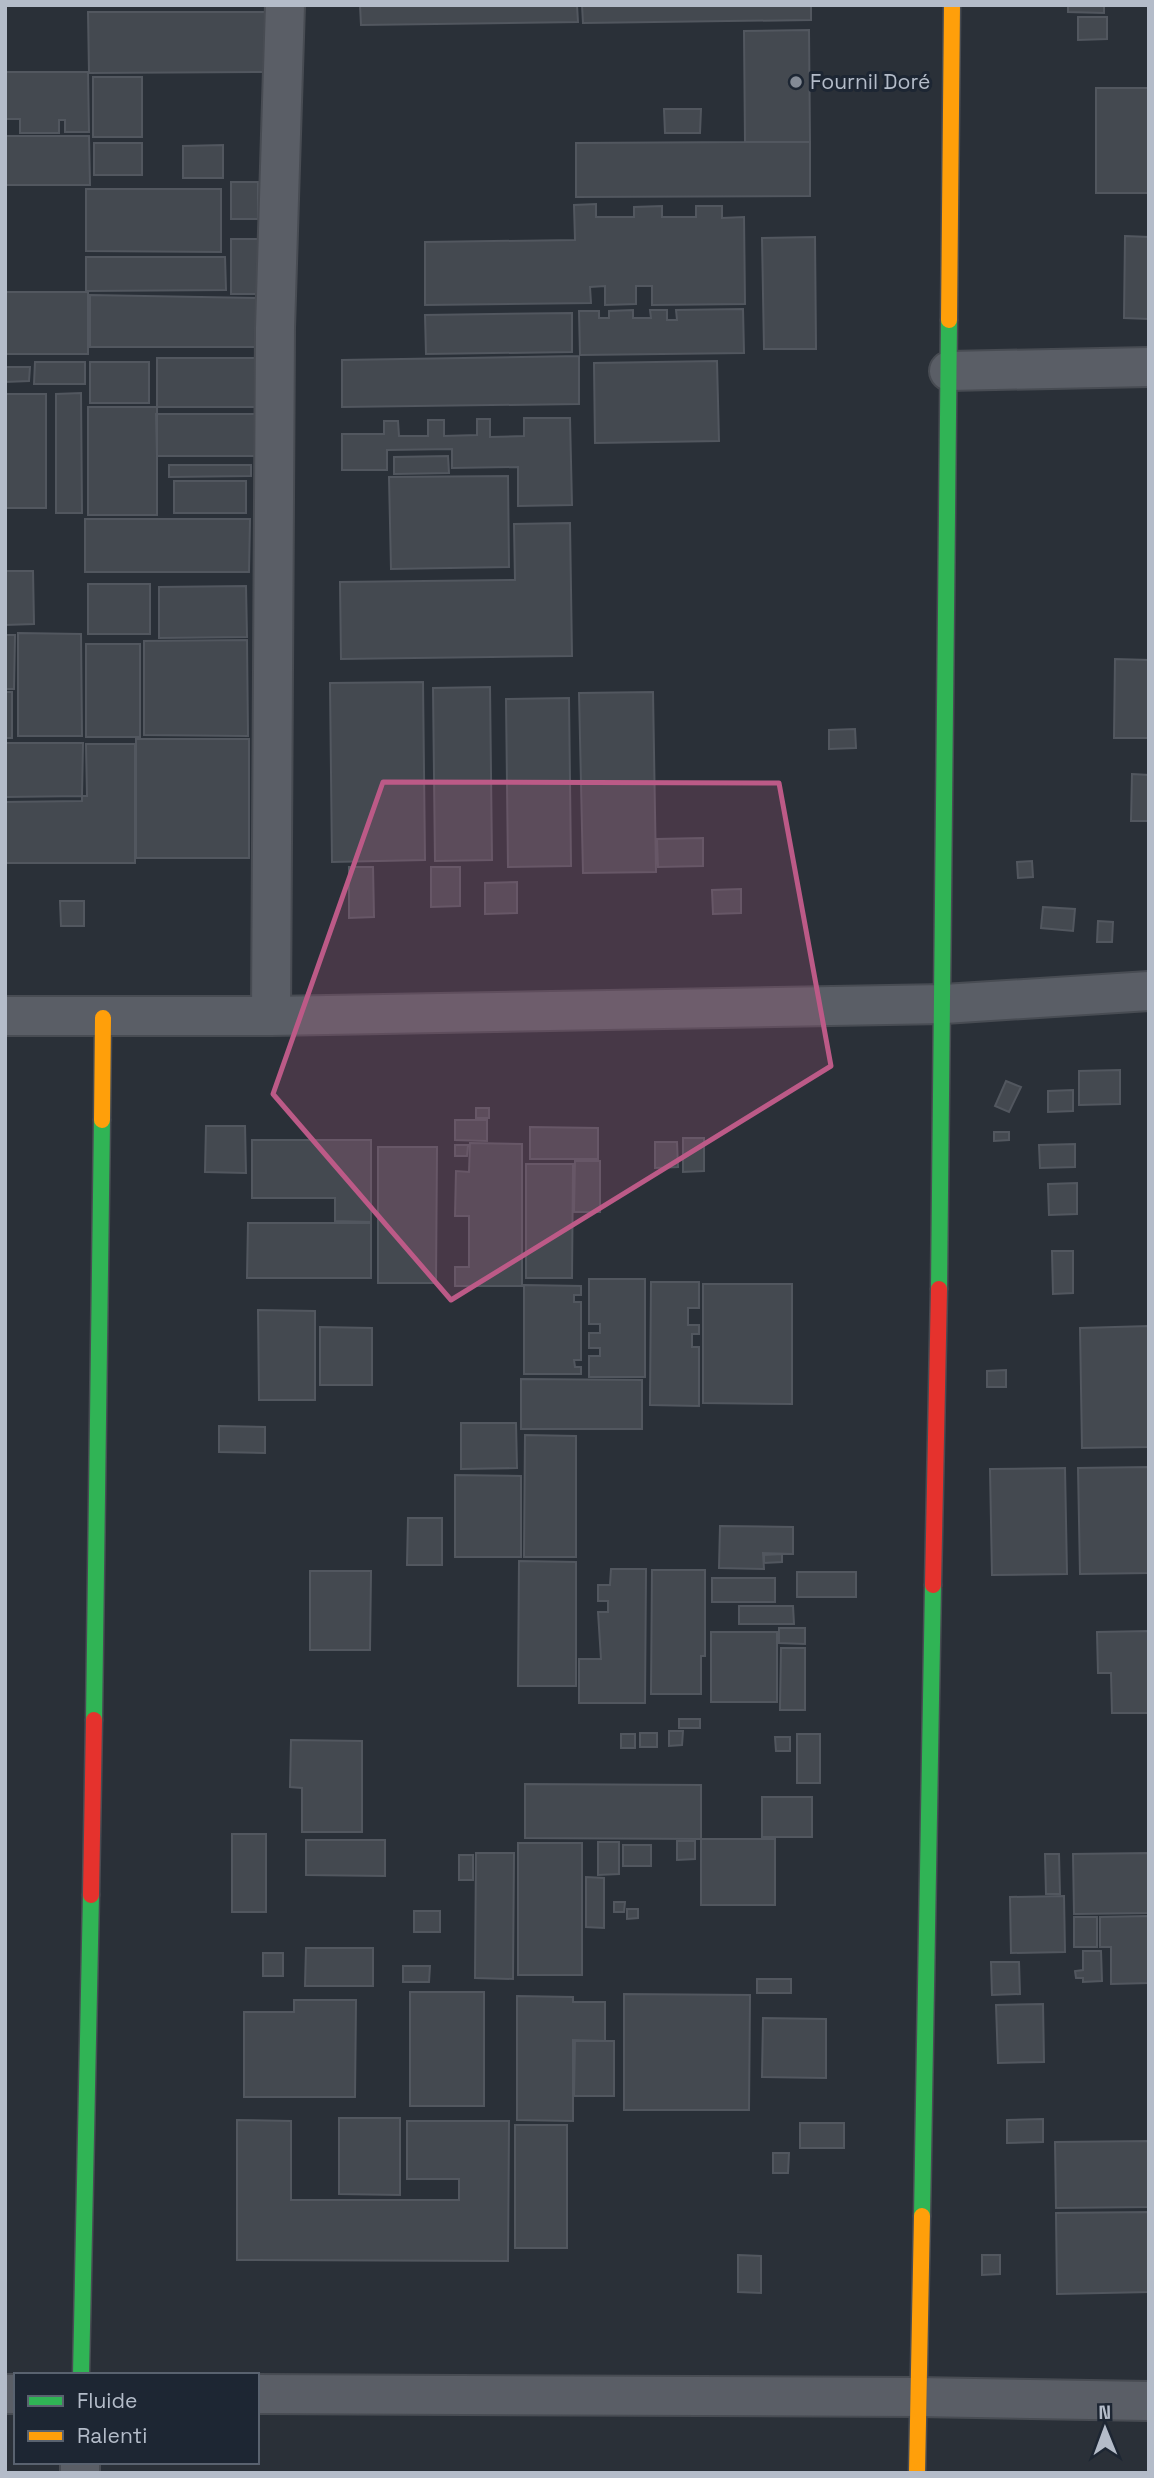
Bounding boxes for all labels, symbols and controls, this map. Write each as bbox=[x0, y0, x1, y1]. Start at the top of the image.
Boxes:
place label: Fournil Doré bbox=[810, 68, 930, 95]
marker: Fournil Doré bbox=[788, 74, 804, 90]
legend bbox=[14, 2373, 259, 2464]
text: Fluide bbox=[77, 2387, 137, 2414]
north arrow bbox=[1070, 2394, 1140, 2464]
text: N bbox=[1098, 2400, 1111, 2425]
text: Ralenti bbox=[77, 2422, 147, 2449]

